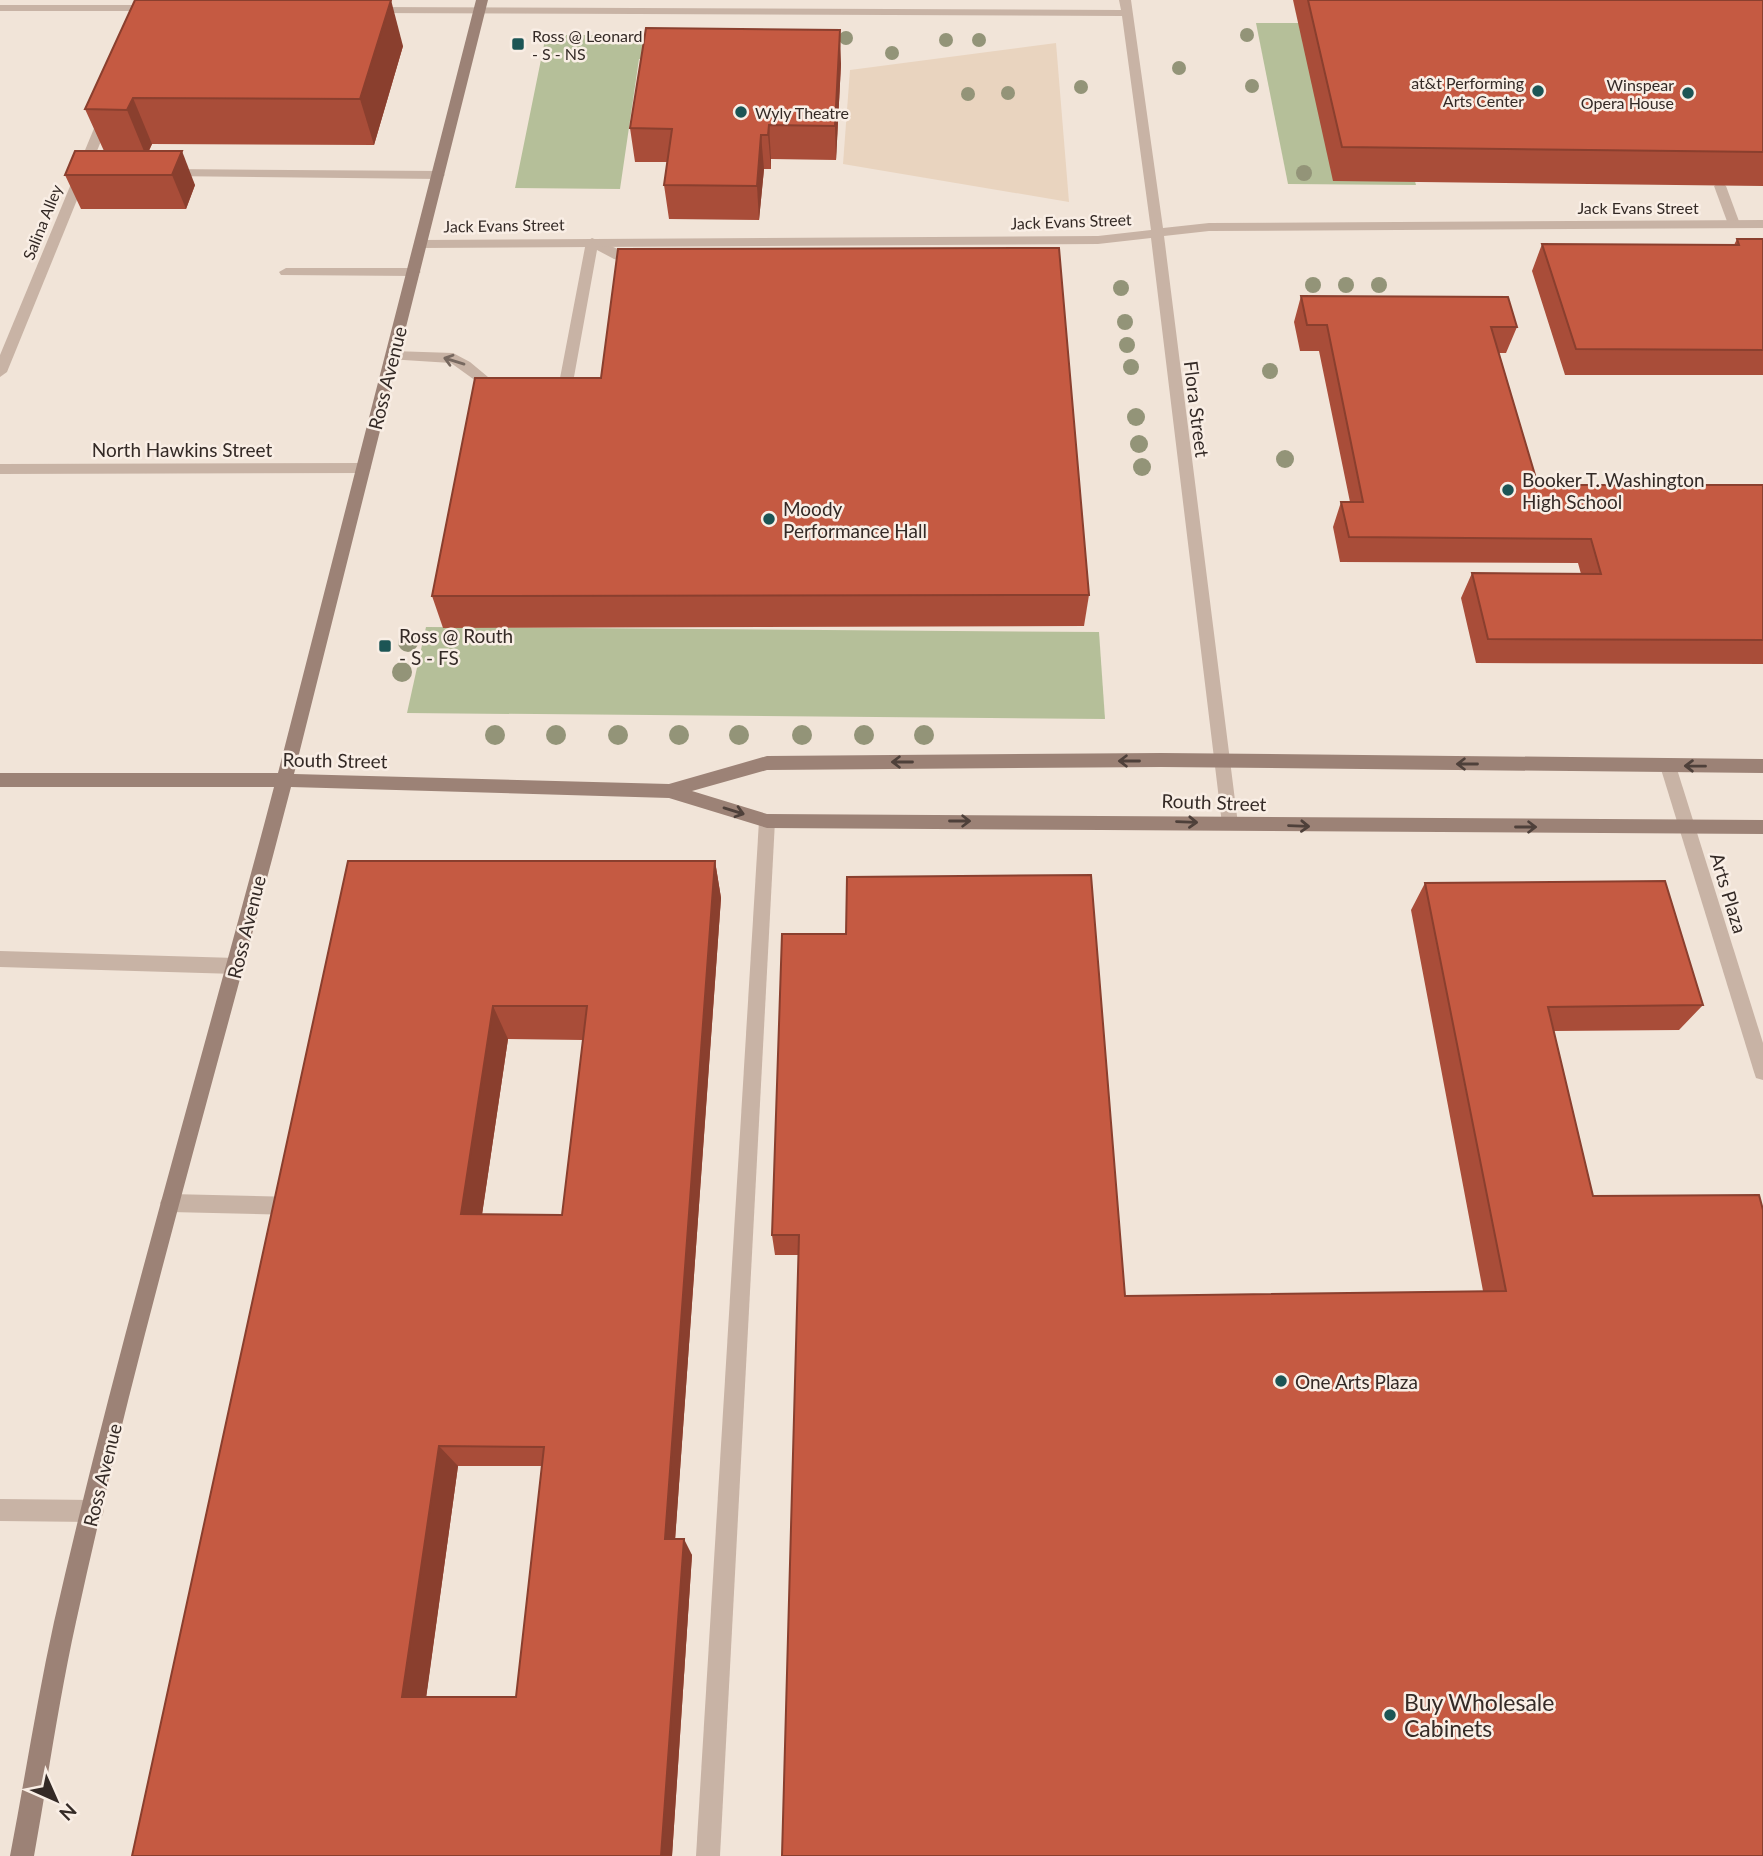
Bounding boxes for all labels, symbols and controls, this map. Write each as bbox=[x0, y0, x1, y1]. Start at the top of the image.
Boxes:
place label: Ross @ Leonard - S - NS bbox=[532, 26, 643, 63]
marker: Ross @ Leonard - S - NS bbox=[510, 36, 526, 52]
place label: at&t Performing Arts Center bbox=[1411, 73, 1524, 110]
place label: Winspear Opera House bbox=[1581, 75, 1674, 112]
marker: at&t Performing Arts Center bbox=[1530, 83, 1546, 99]
marker: Winspear Opera House bbox=[1680, 85, 1696, 101]
place label: Wyly Theatre bbox=[755, 103, 849, 122]
marker: Wyly Theatre bbox=[733, 104, 749, 120]
street label: Salina Alley bbox=[18, 181, 66, 262]
street label: Jack Evans Street bbox=[1577, 198, 1699, 217]
street label: Jack Evans Street bbox=[1010, 209, 1132, 233]
street label: Jack Evans Street bbox=[443, 214, 565, 236]
street label: Ross Avenue bbox=[363, 324, 411, 432]
one-way arrow bbox=[444, 353, 466, 366]
street label: Flora Street bbox=[1180, 359, 1214, 459]
street label: North Hawkins Street bbox=[92, 438, 273, 461]
place label: Booker T. Washington High School bbox=[1522, 468, 1705, 513]
marker: Booker T. Washington High School bbox=[1500, 482, 1516, 498]
place label: Moody Performance Hall bbox=[783, 497, 927, 542]
marker: Moody Performance Hall bbox=[761, 511, 777, 527]
place label: Ross @ Routh - S - FS bbox=[399, 624, 513, 669]
marker: Ross @ Routh - S - FS bbox=[377, 638, 393, 654]
street label: Routh Street bbox=[282, 748, 388, 772]
one-way arrow bbox=[1118, 754, 1141, 767]
one-way arrow bbox=[890, 755, 913, 769]
one-way arrow bbox=[1456, 757, 1479, 771]
one-way arrow bbox=[1684, 759, 1707, 773]
street label: Routh Street bbox=[1161, 789, 1267, 815]
one-way arrow bbox=[723, 805, 745, 818]
one-way arrow bbox=[948, 814, 971, 828]
one-way arrow bbox=[1176, 816, 1199, 829]
one-way arrow bbox=[1287, 819, 1310, 833]
one-way arrow bbox=[1514, 820, 1537, 834]
street label: Arts Plaza bbox=[1706, 850, 1752, 936]
street label: Ross Avenue bbox=[222, 873, 270, 981]
place label: One Arts Plaza bbox=[1295, 1370, 1418, 1393]
marker: One Arts Plaza bbox=[1273, 1373, 1289, 1389]
street label: Ross Avenue bbox=[78, 1421, 126, 1529]
place label: Buy Wholesale Cabinets bbox=[1404, 1688, 1554, 1742]
marker: Buy Wholesale Cabinets bbox=[1382, 1707, 1398, 1723]
north arrow bbox=[21, 1765, 91, 1835]
text: N bbox=[55, 1799, 82, 1826]

